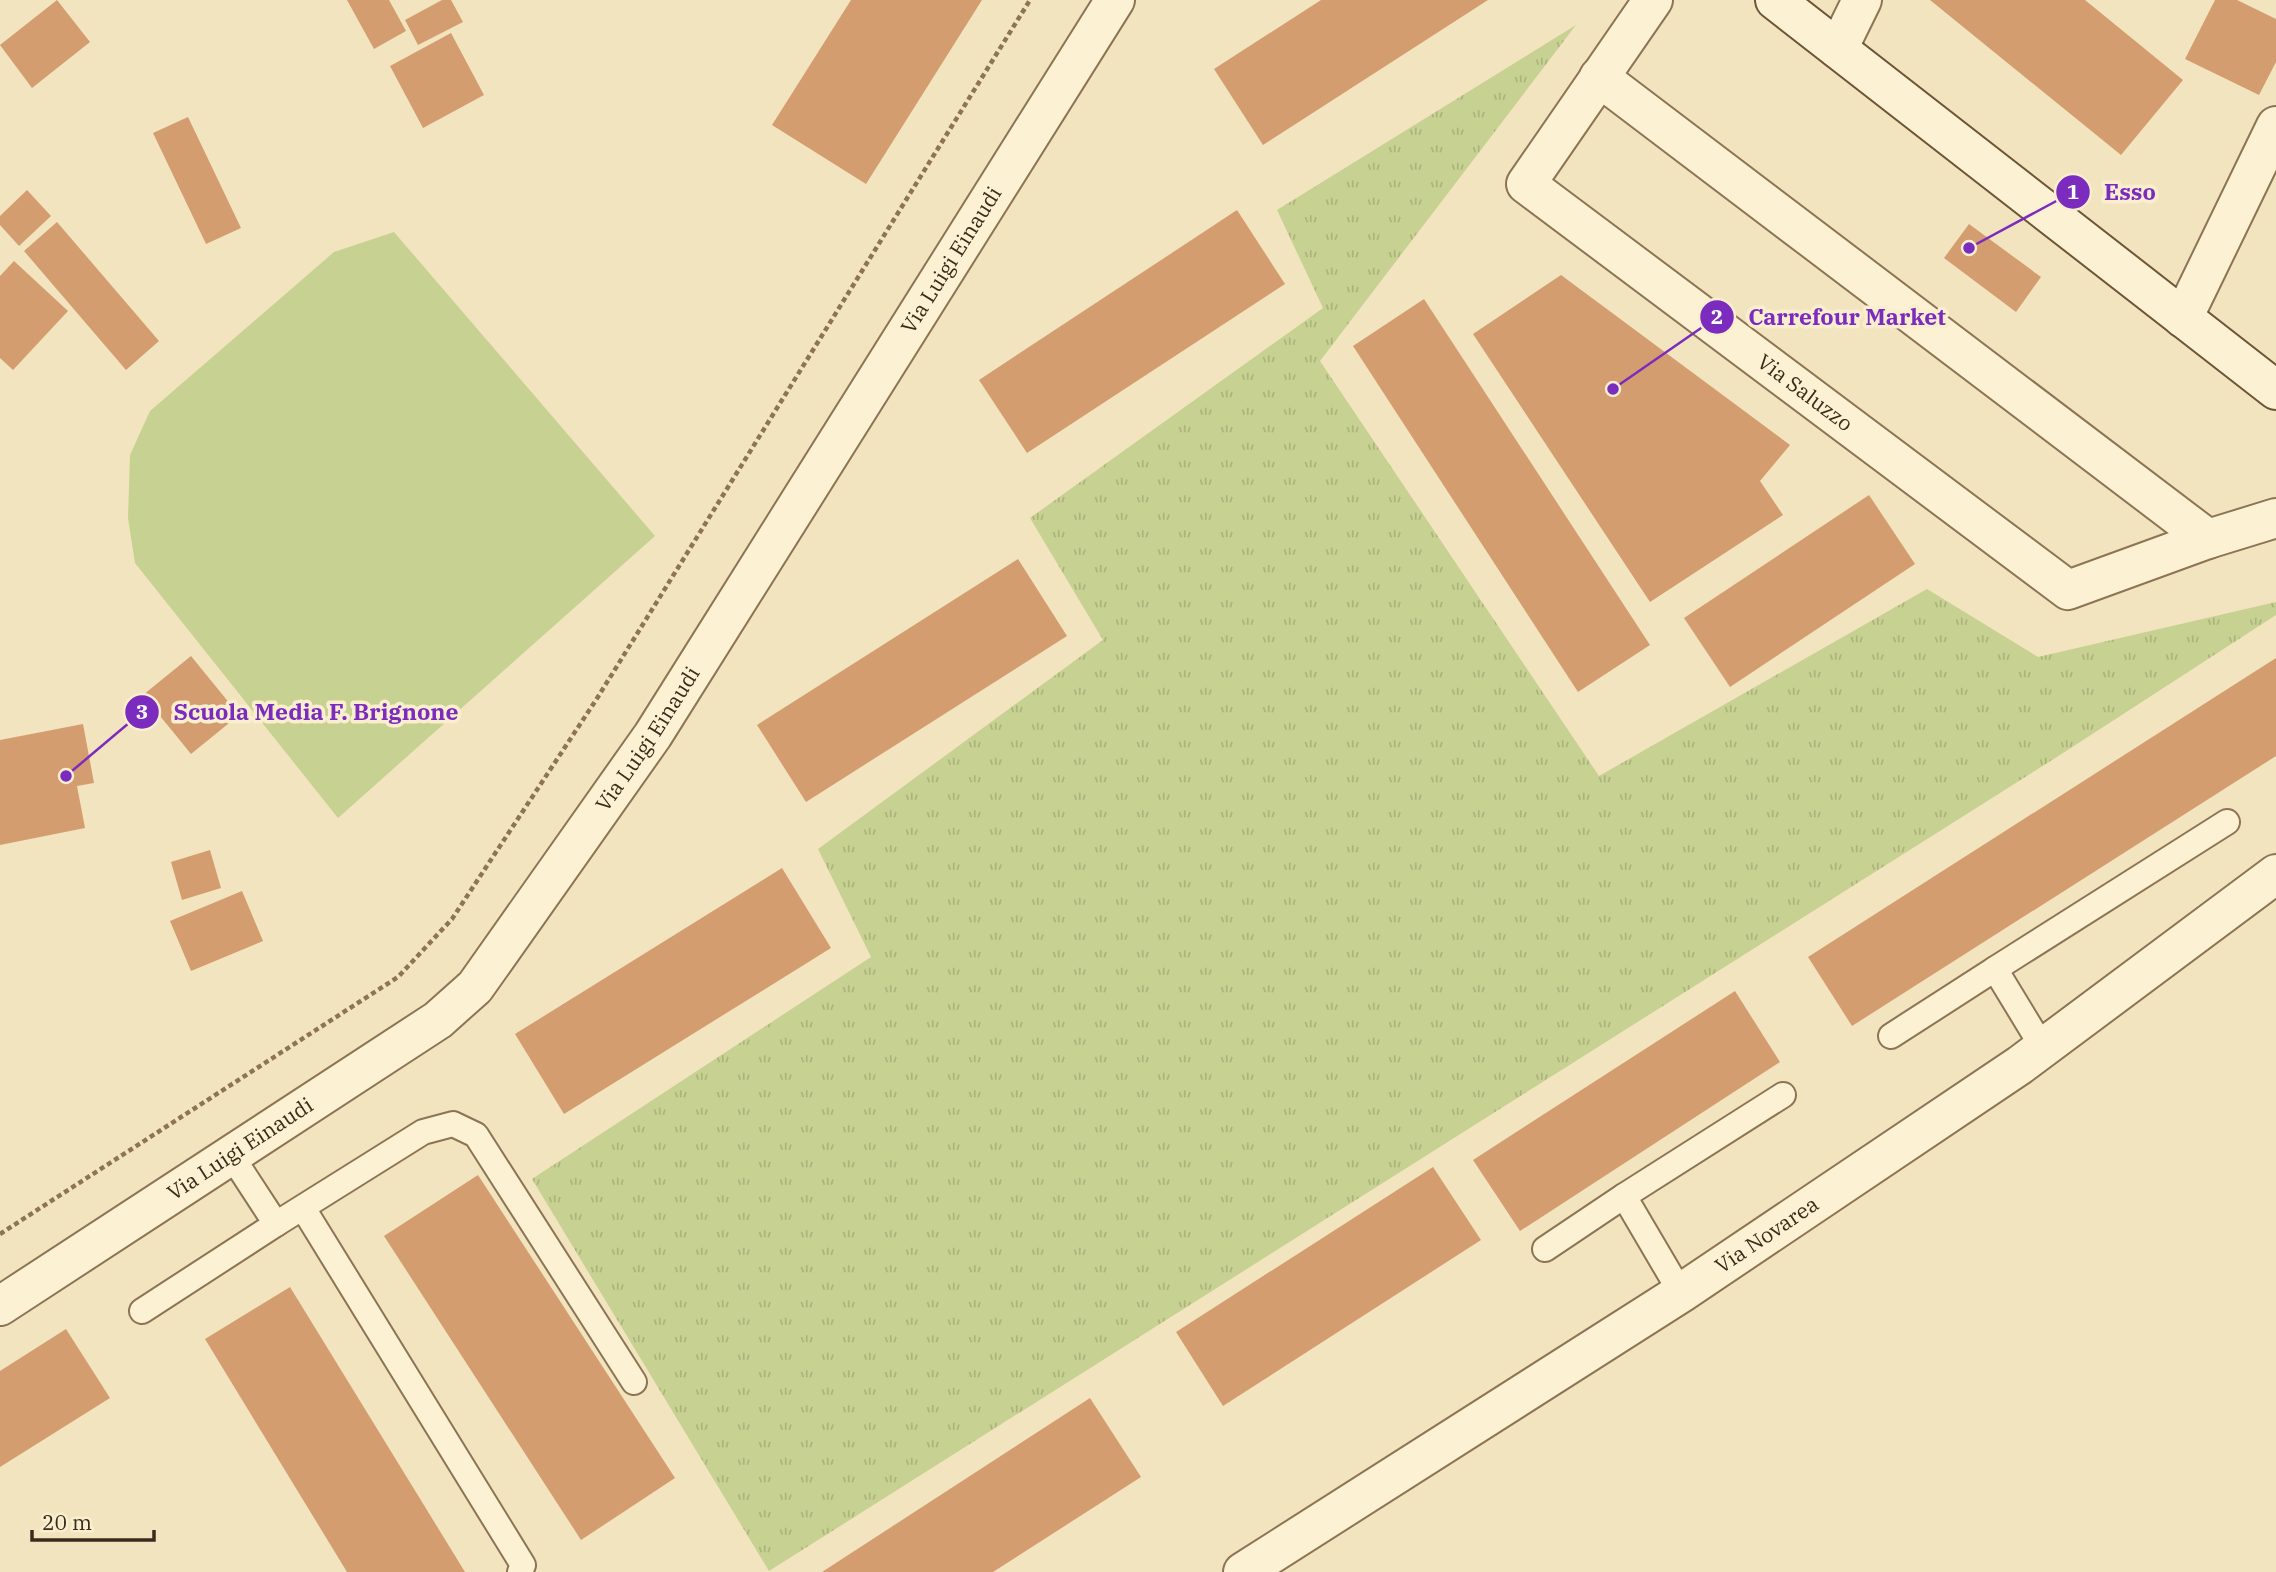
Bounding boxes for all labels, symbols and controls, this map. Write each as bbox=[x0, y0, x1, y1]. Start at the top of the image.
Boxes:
callout: Esso bbox=[2055, 170, 2170, 214]
text: Esso bbox=[2104, 176, 2156, 206]
text: 1 bbox=[2067, 177, 2079, 205]
street label: Via Luigi Einaudi bbox=[894, 181, 1007, 339]
callout: Carrefour Market bbox=[1699, 295, 1960, 339]
text: Carrefour Market bbox=[1748, 301, 1946, 331]
text: 2 bbox=[1711, 302, 1723, 330]
street label: Via Saluzzo bbox=[1752, 347, 1859, 437]
street label: Via Luigi Einaudi bbox=[589, 661, 706, 816]
callout: Scuola Media F. Brignone bbox=[124, 690, 472, 734]
text: Scuola Media F. Brignone bbox=[173, 696, 459, 726]
text: 3 bbox=[136, 697, 148, 725]
street label: Via Luigi Einaudi bbox=[162, 1090, 318, 1206]
street label: Via Novarea bbox=[1709, 1189, 1824, 1279]
scale bar bbox=[32, 1498, 154, 1542]
text: 20 m bbox=[42, 1508, 92, 1536]

